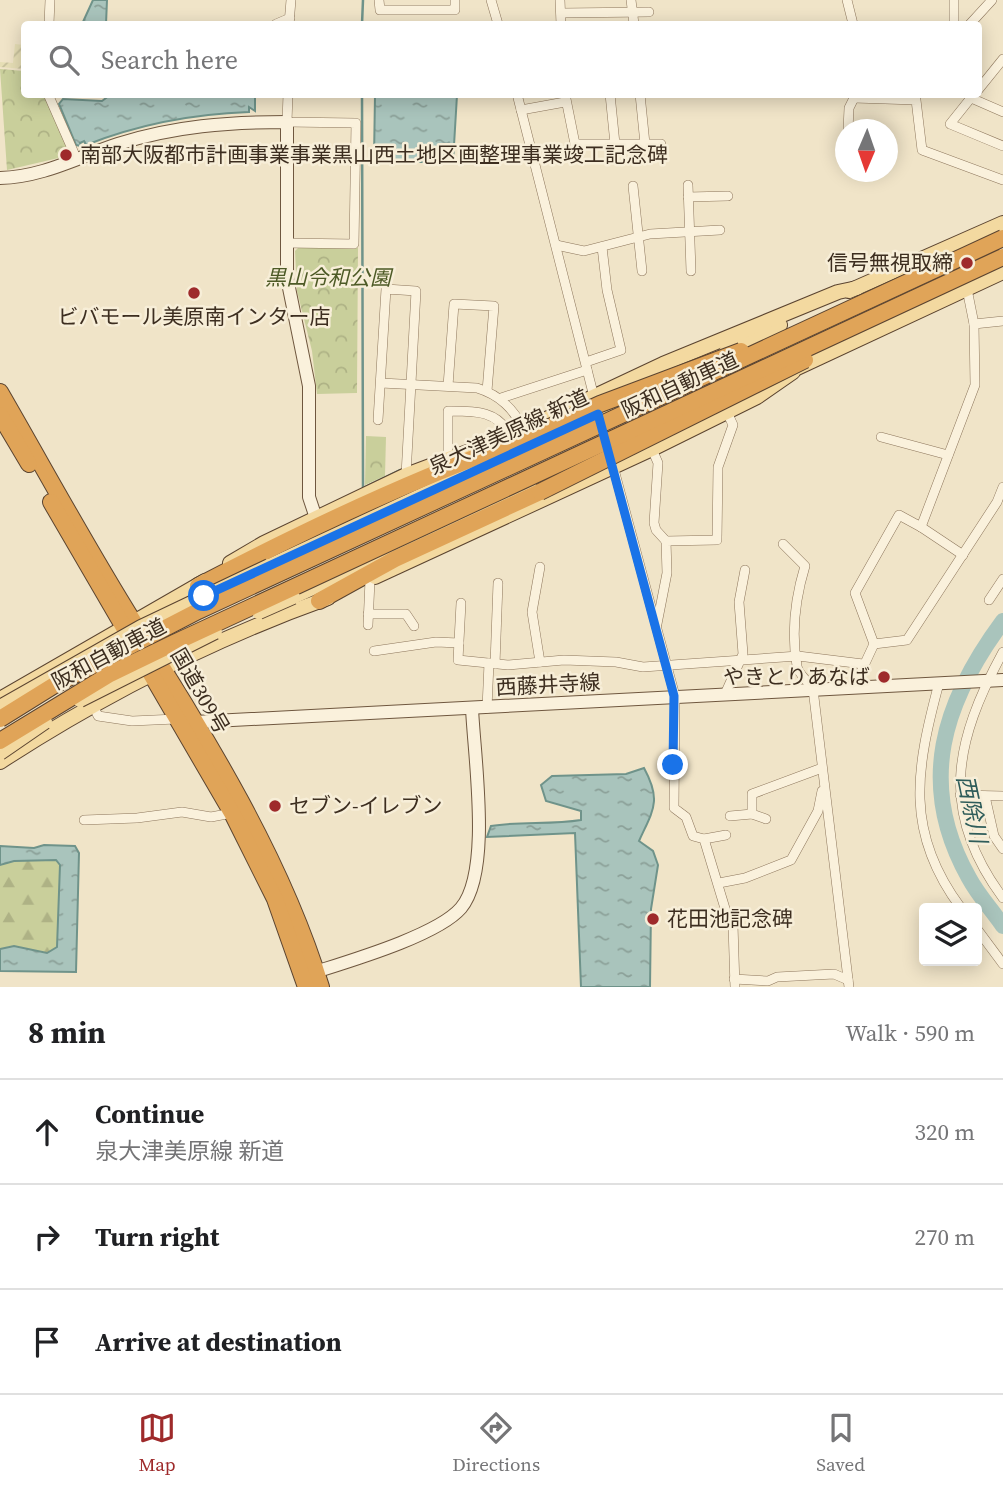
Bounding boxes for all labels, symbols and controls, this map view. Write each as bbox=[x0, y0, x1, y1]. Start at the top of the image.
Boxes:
search box bbox=[21, 21, 982, 98]
icon: search bbox=[45, 41, 83, 79]
text: Search here bbox=[101, 42, 238, 78]
north arrow bbox=[835, 119, 898, 182]
place label: 南部大阪都市計画事業事業黒山西土地区画整理事業竣工記念碑 bbox=[80, 140, 668, 169]
marker: 南部大阪都市計画事業事業黒山西土地区画整理事業竣工記念碑 bbox=[58, 147, 74, 163]
place label: 信号無視取締 bbox=[827, 248, 953, 277]
marker: 信号無視取締 bbox=[959, 255, 975, 271]
park label: 黒山令和公園 bbox=[265, 263, 394, 292]
marker: ビバモール美原南インター店 bbox=[186, 285, 202, 301]
place label: ビバモール美原南インター店 bbox=[58, 302, 331, 331]
street label: 阪和自動車道 bbox=[617, 345, 743, 424]
street label: 泉大津美原線 新道 bbox=[424, 382, 593, 481]
route start bbox=[188, 580, 219, 611]
street label: 阪和自動車道 bbox=[46, 611, 171, 696]
street label: 国道309号 bbox=[164, 643, 237, 739]
place label: やきとりあなば bbox=[723, 662, 870, 691]
street label: 西藤井寺線 bbox=[495, 667, 601, 702]
marker: やきとりあなば bbox=[876, 669, 892, 685]
route end bbox=[657, 749, 688, 780]
water label: 西除川 bbox=[949, 772, 995, 849]
place label: セブン-イレブン bbox=[289, 791, 443, 820]
marker: セブン-イレブン bbox=[267, 798, 283, 814]
map controls bbox=[919, 903, 982, 966]
button: layers bbox=[919, 903, 982, 966]
place label: 花田池記念碑 bbox=[667, 904, 793, 933]
marker: 花田池記念碑 bbox=[645, 911, 661, 927]
text: 8 min bbox=[28, 1012, 106, 1053]
text: Walk · 590 m bbox=[845, 1017, 975, 1049]
text: Continue bbox=[95, 1096, 204, 1132]
icon: ahead bbox=[28, 1113, 66, 1151]
text: 320 m bbox=[914, 1116, 975, 1148]
text: 泉大津美原線 新道 bbox=[95, 1135, 284, 1167]
icon: right bbox=[28, 1218, 66, 1256]
text: Turn right bbox=[95, 1219, 219, 1255]
text: 270 m bbox=[914, 1221, 975, 1253]
icon: arrive bbox=[28, 1323, 66, 1361]
text: Arrive at destination bbox=[95, 1324, 342, 1360]
tab: Map bbox=[138, 1409, 176, 1477]
tab: Directions bbox=[452, 1409, 540, 1477]
tab: Saved bbox=[816, 1409, 865, 1477]

